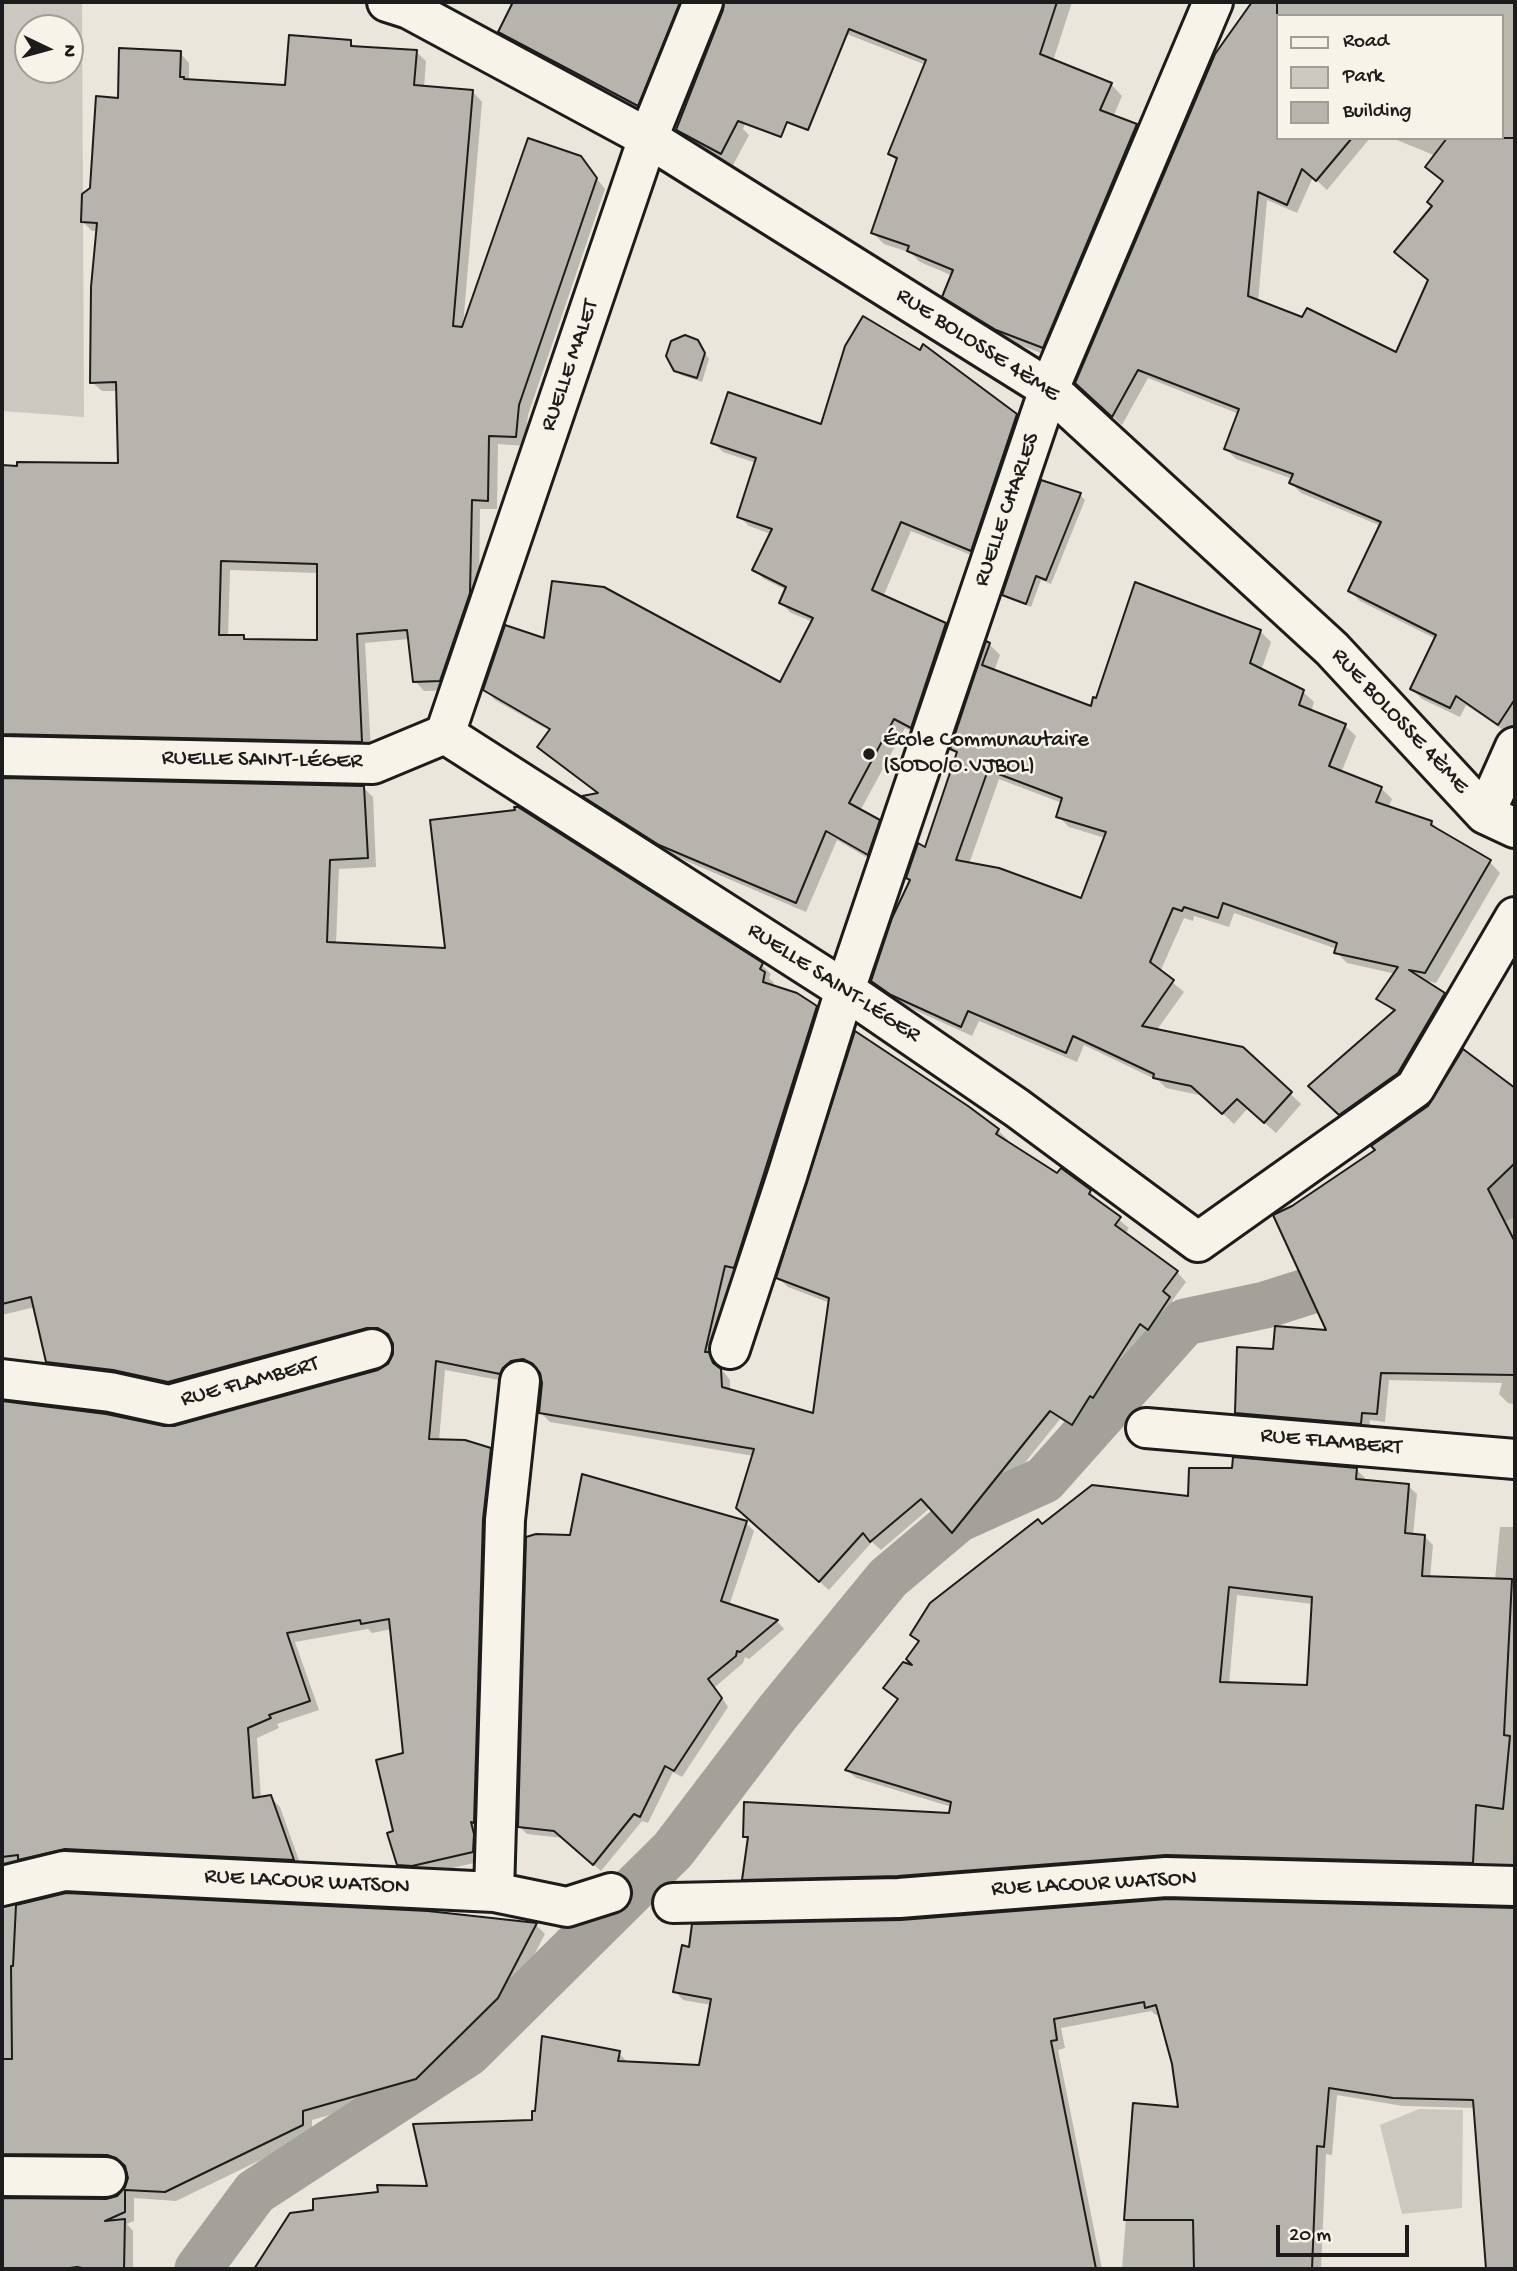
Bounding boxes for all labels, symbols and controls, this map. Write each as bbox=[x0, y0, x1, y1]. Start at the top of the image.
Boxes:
north arrow bbox=[14, 14, 84, 84]
legend bbox=[1276, 14, 1503, 140]
text: Road bbox=[1343, 30, 1389, 55]
text: N bbox=[56, 44, 80, 58]
text: Park bbox=[1343, 65, 1383, 90]
text: Building bbox=[1343, 100, 1412, 125]
street label: RUE BOLOSSE 4ÈME bbox=[890, 283, 1064, 409]
street label: RUELLE MALET bbox=[536, 297, 606, 435]
street label: RUELLE CHARLES bbox=[969, 429, 1047, 591]
street label: RUE BOLOSSE 4ÈME bbox=[1324, 643, 1474, 801]
place label: École Communautaire (SODO/O.VJBOL) bbox=[883, 727, 1089, 781]
street label: RUELLE SAINT-LÉGER bbox=[161, 745, 363, 777]
marker: École Communautaire (SODO/O.VJBOL) bbox=[861, 746, 877, 762]
street label: RUELLE SAINT-LÉGER bbox=[741, 918, 925, 1050]
street label: RUE FLAMBERT bbox=[178, 1351, 322, 1415]
street label: RUE FLAMBERT bbox=[1259, 1423, 1403, 1463]
street label: RUE LACOUR WATSON bbox=[204, 1864, 410, 1902]
street label: RUE LACOUR WATSON bbox=[991, 1866, 1197, 1904]
scale bar bbox=[1279, 2212, 1412, 2256]
text: 20 m bbox=[1289, 2224, 1331, 2249]

